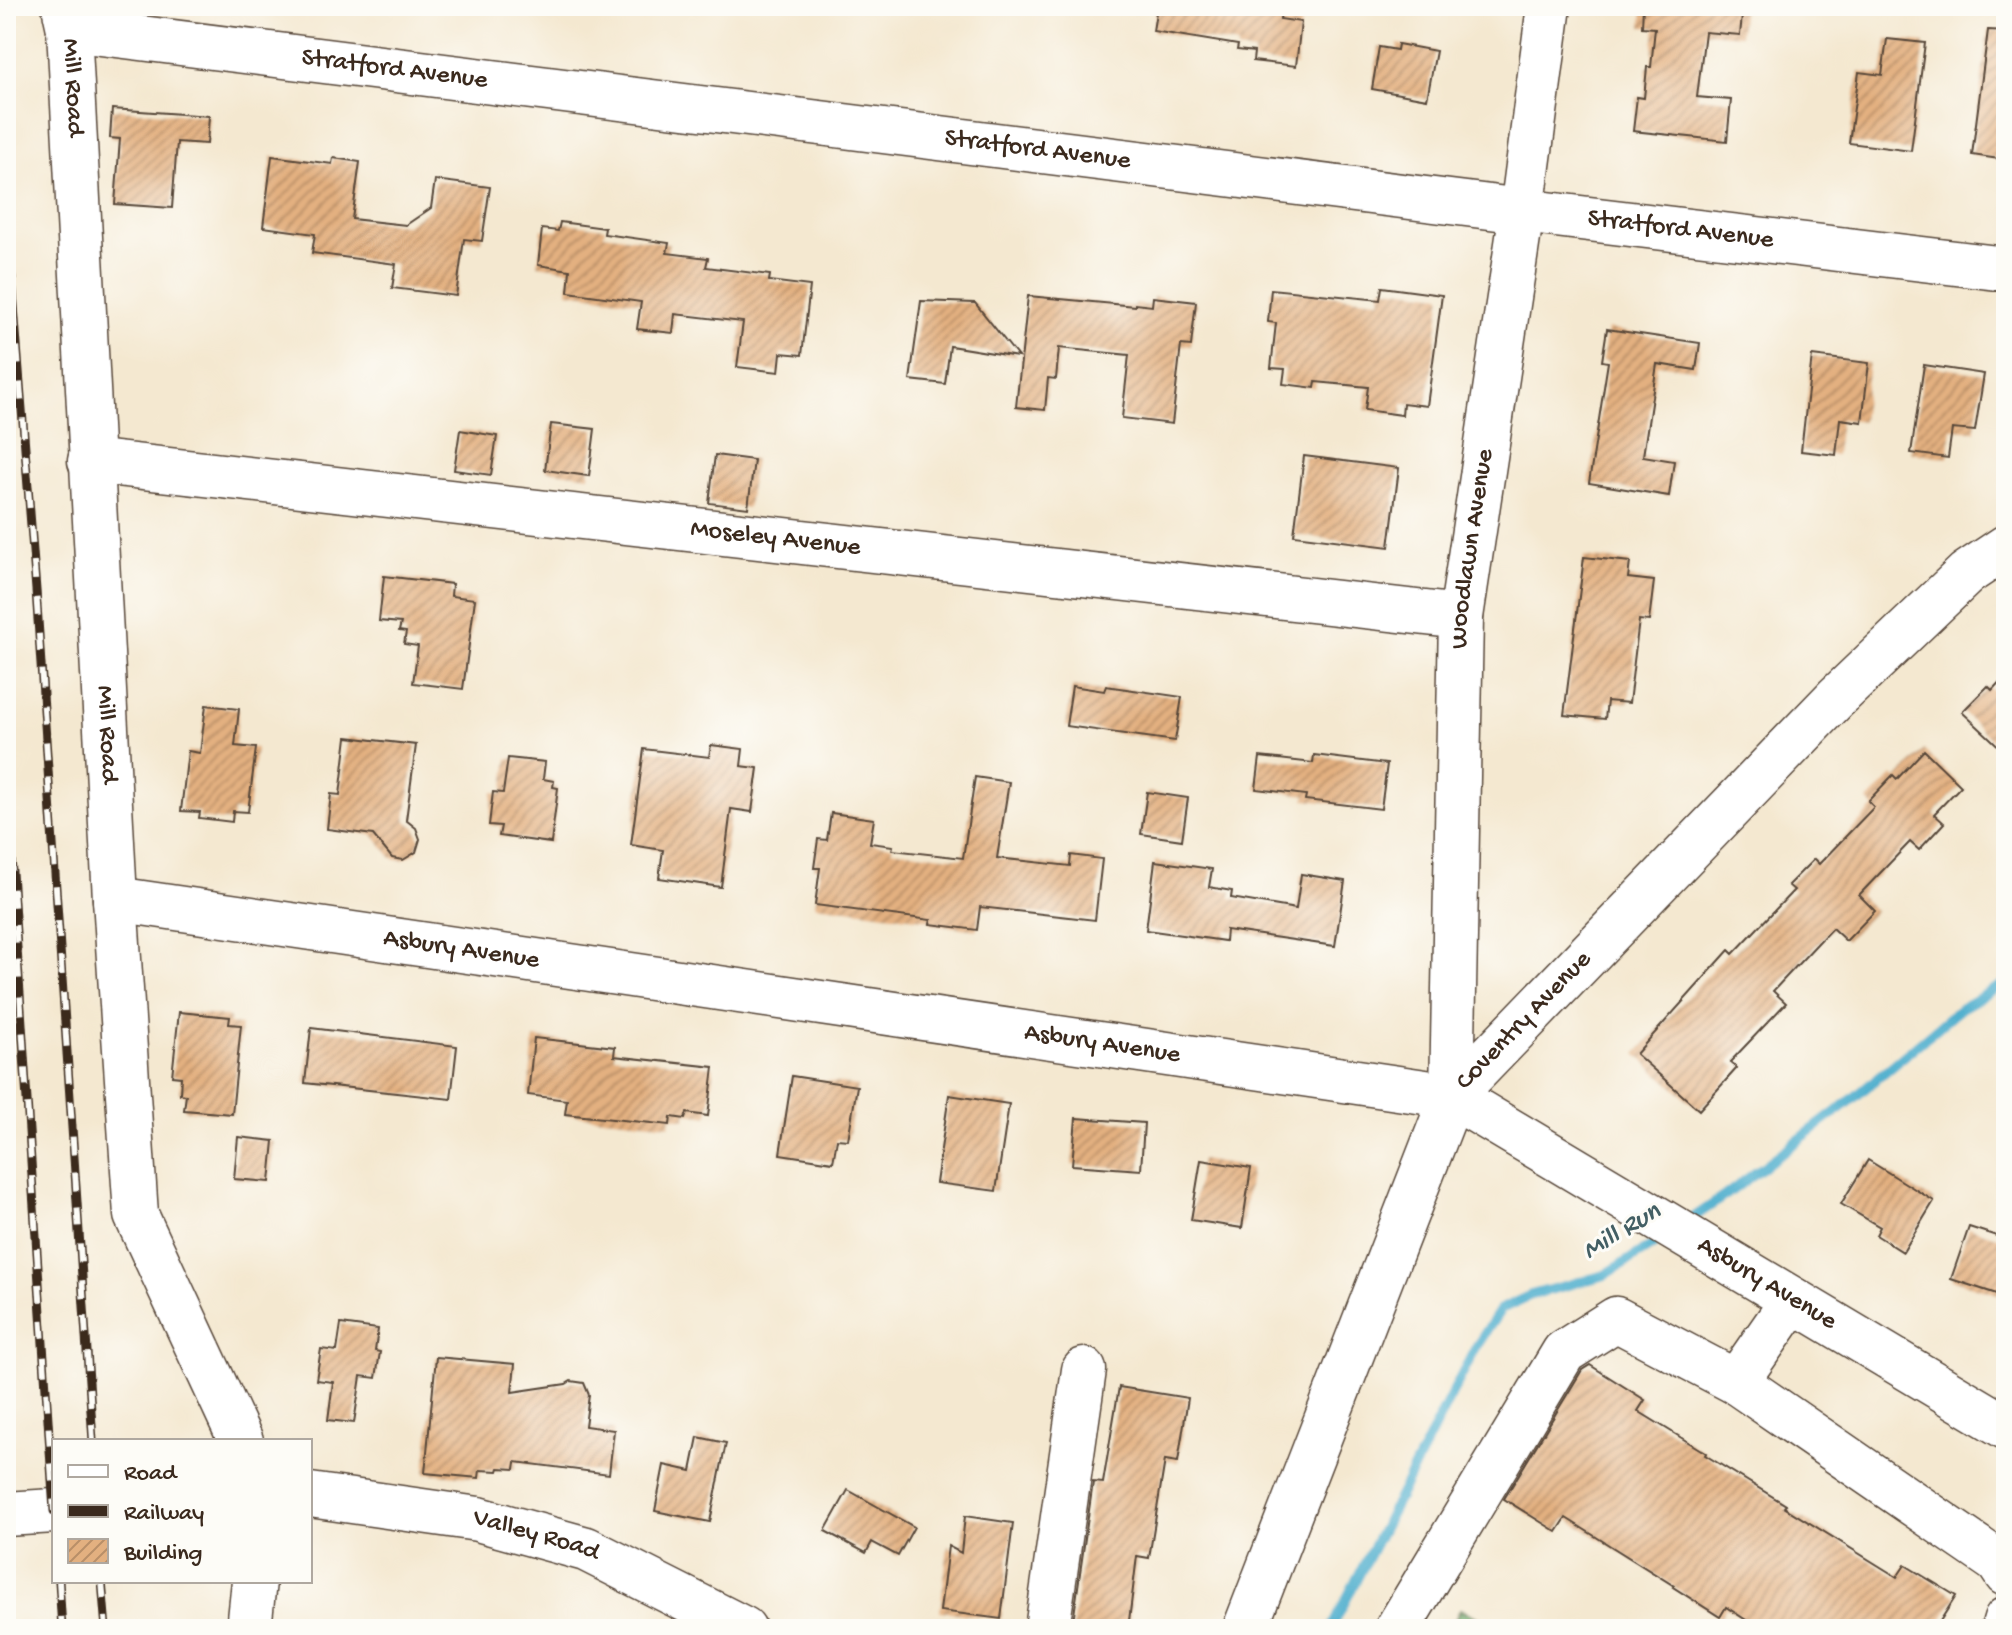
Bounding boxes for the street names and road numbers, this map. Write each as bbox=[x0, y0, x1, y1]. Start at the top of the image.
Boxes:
street label: Mill Road bbox=[54, 38, 90, 139]
street label: Stratford Avenue bbox=[300, 43, 490, 97]
street label: Stratford Avenue bbox=[943, 123, 1133, 177]
street label: Stratford Avenue bbox=[1586, 203, 1776, 257]
street label: Woodlawn Avenue bbox=[1445, 446, 1502, 649]
street label: Moseley Avenue bbox=[689, 514, 863, 564]
street label: Mill Road bbox=[88, 685, 124, 786]
street label: Asbury Avenue bbox=[381, 923, 542, 977]
street label: Coventry Avenue bbox=[1450, 944, 1599, 1097]
street label: Asbury Avenue bbox=[1022, 1018, 1183, 1071]
street label: Asbury Avenue bbox=[1691, 1230, 1843, 1338]
street label: Valley Road bbox=[469, 1503, 606, 1569]

